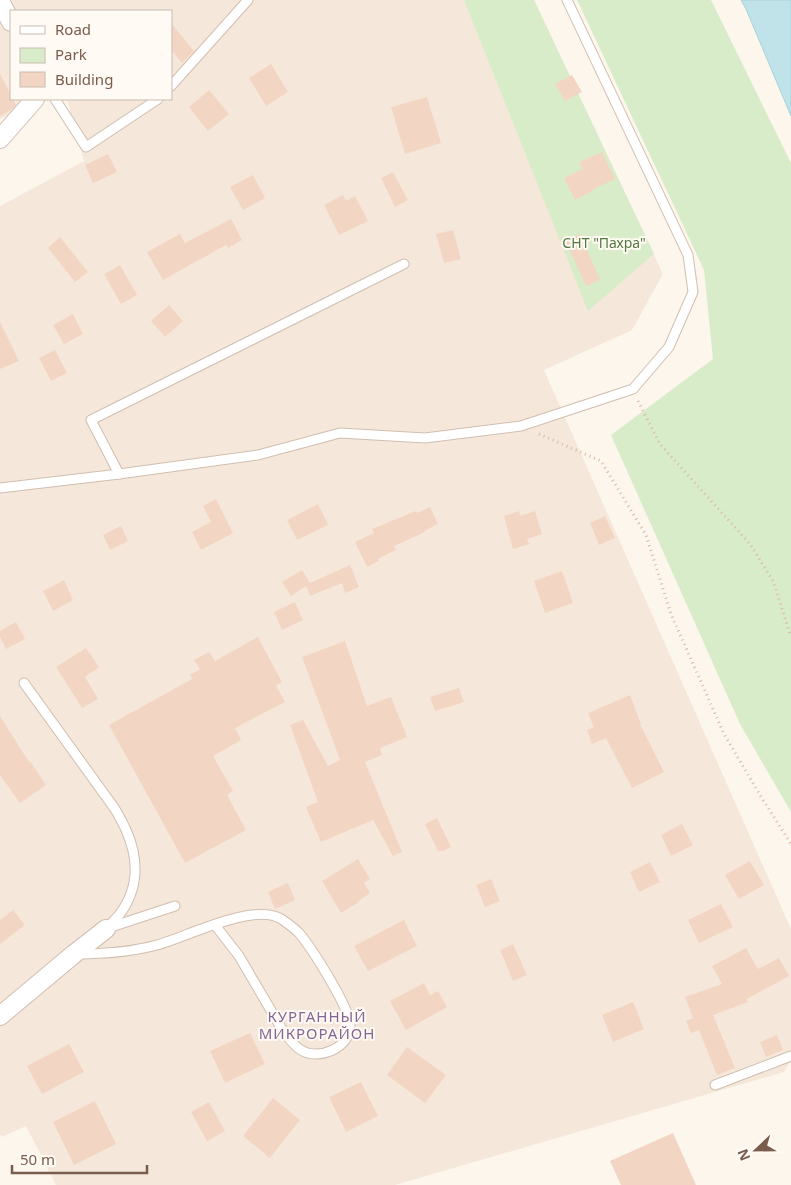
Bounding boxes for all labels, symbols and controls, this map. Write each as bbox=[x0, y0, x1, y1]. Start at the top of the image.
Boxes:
legend bbox=[10, 10, 172, 100]
text: Road bbox=[55, 19, 91, 39]
text: Park bbox=[55, 44, 87, 64]
text: Building bbox=[55, 69, 113, 89]
park label: СНТ "Пахра" bbox=[562, 233, 646, 252]
district label: КУРГАННЫЙ МИКРОРАЙОН bbox=[259, 1006, 375, 1043]
north arrow bbox=[731, 1125, 781, 1175]
scale bar bbox=[12, 1142, 148, 1174]
text: N bbox=[733, 1146, 754, 1164]
text: 50 m bbox=[20, 1149, 55, 1169]

